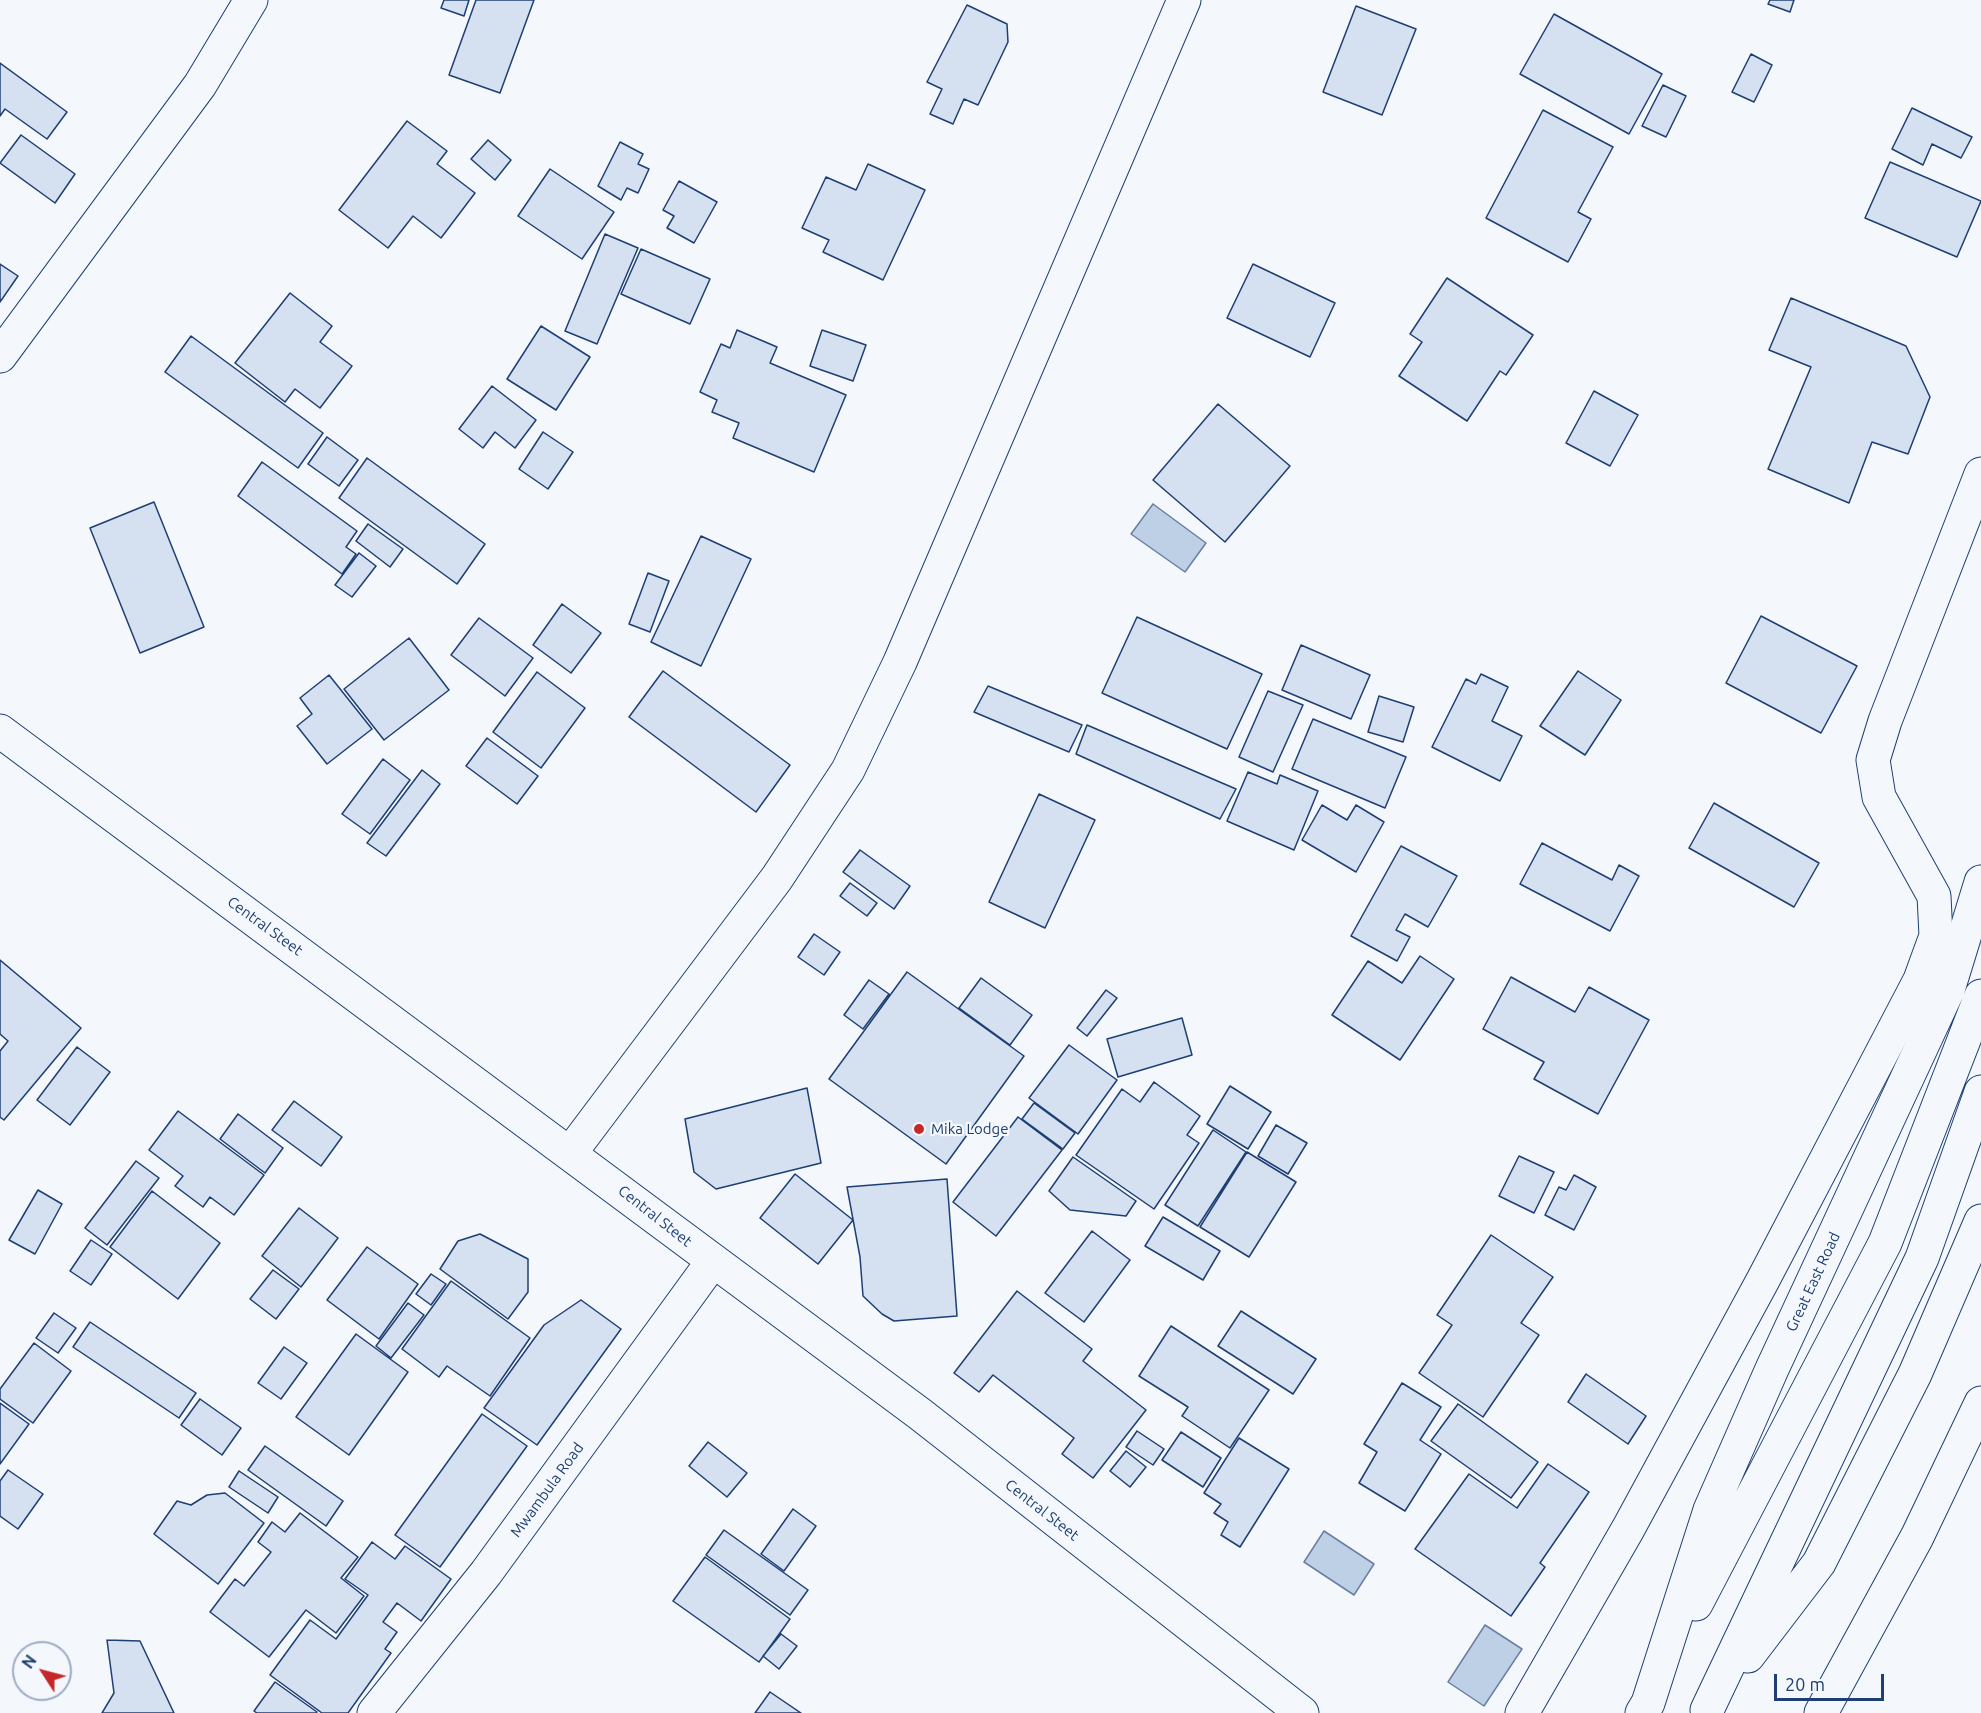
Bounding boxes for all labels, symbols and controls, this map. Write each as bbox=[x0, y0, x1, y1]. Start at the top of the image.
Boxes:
street label: Central Steet bbox=[224, 893, 306, 959]
place label: Mika Lodge bbox=[931, 1120, 1008, 1138]
marker: Mika Lodge bbox=[912, 1122, 926, 1136]
street label: Central Steet bbox=[614, 1182, 696, 1250]
street label: Great East Road bbox=[1782, 1230, 1844, 1334]
street label: Mwambula Road bbox=[507, 1439, 587, 1541]
street label: Central Steet bbox=[1001, 1476, 1083, 1544]
north arrow bbox=[12, 1641, 72, 1701]
text: N bbox=[18, 1651, 40, 1672]
scale bar bbox=[1777, 1662, 1886, 1700]
text: 20 m bbox=[1785, 1674, 1825, 1694]

